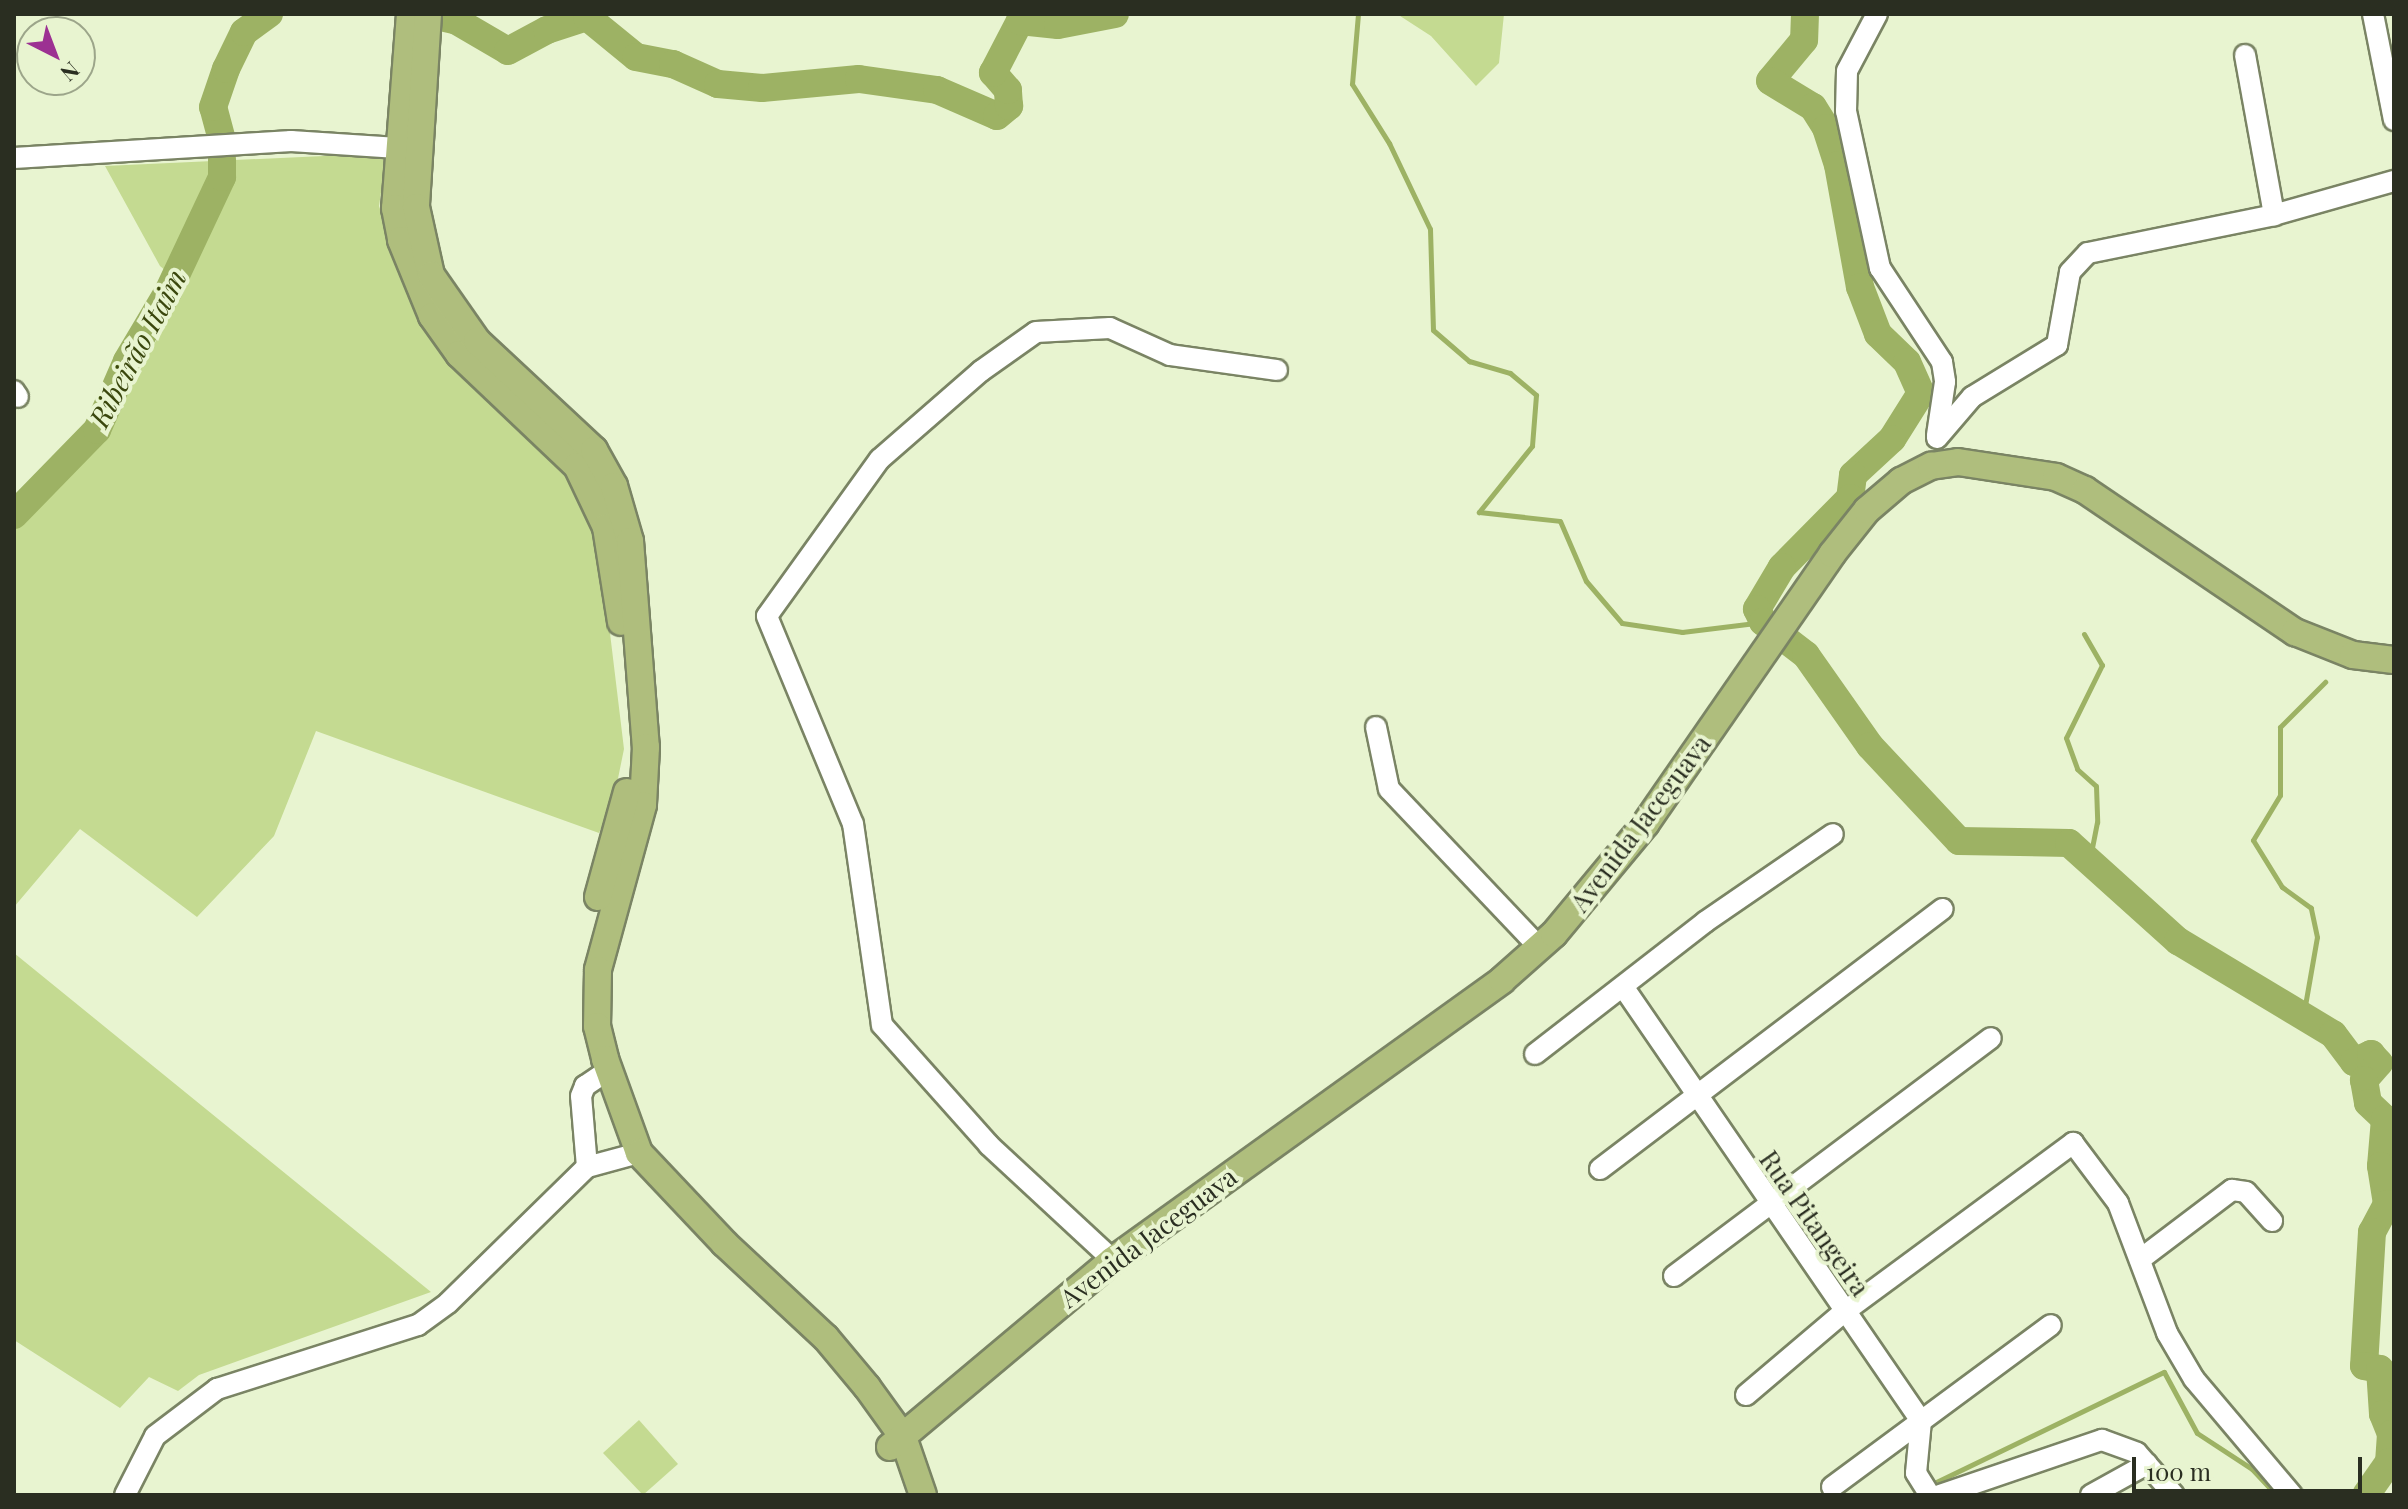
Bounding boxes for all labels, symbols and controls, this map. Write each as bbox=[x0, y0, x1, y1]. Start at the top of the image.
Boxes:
north arrow bbox=[16, 16, 96, 96]
text: N bbox=[55, 56, 87, 89]
water label: Ribeirão Itaim bbox=[81, 263, 193, 433]
street label: Avenida Jaceguava bbox=[1563, 728, 1717, 918]
street label: Rua Pitangeira bbox=[1753, 1144, 1877, 1302]
street label: Avenida Jaceguava bbox=[1053, 1160, 1243, 1314]
scale bar bbox=[2136, 1441, 2366, 1491]
text: 100 m bbox=[2146, 1455, 2211, 1487]

